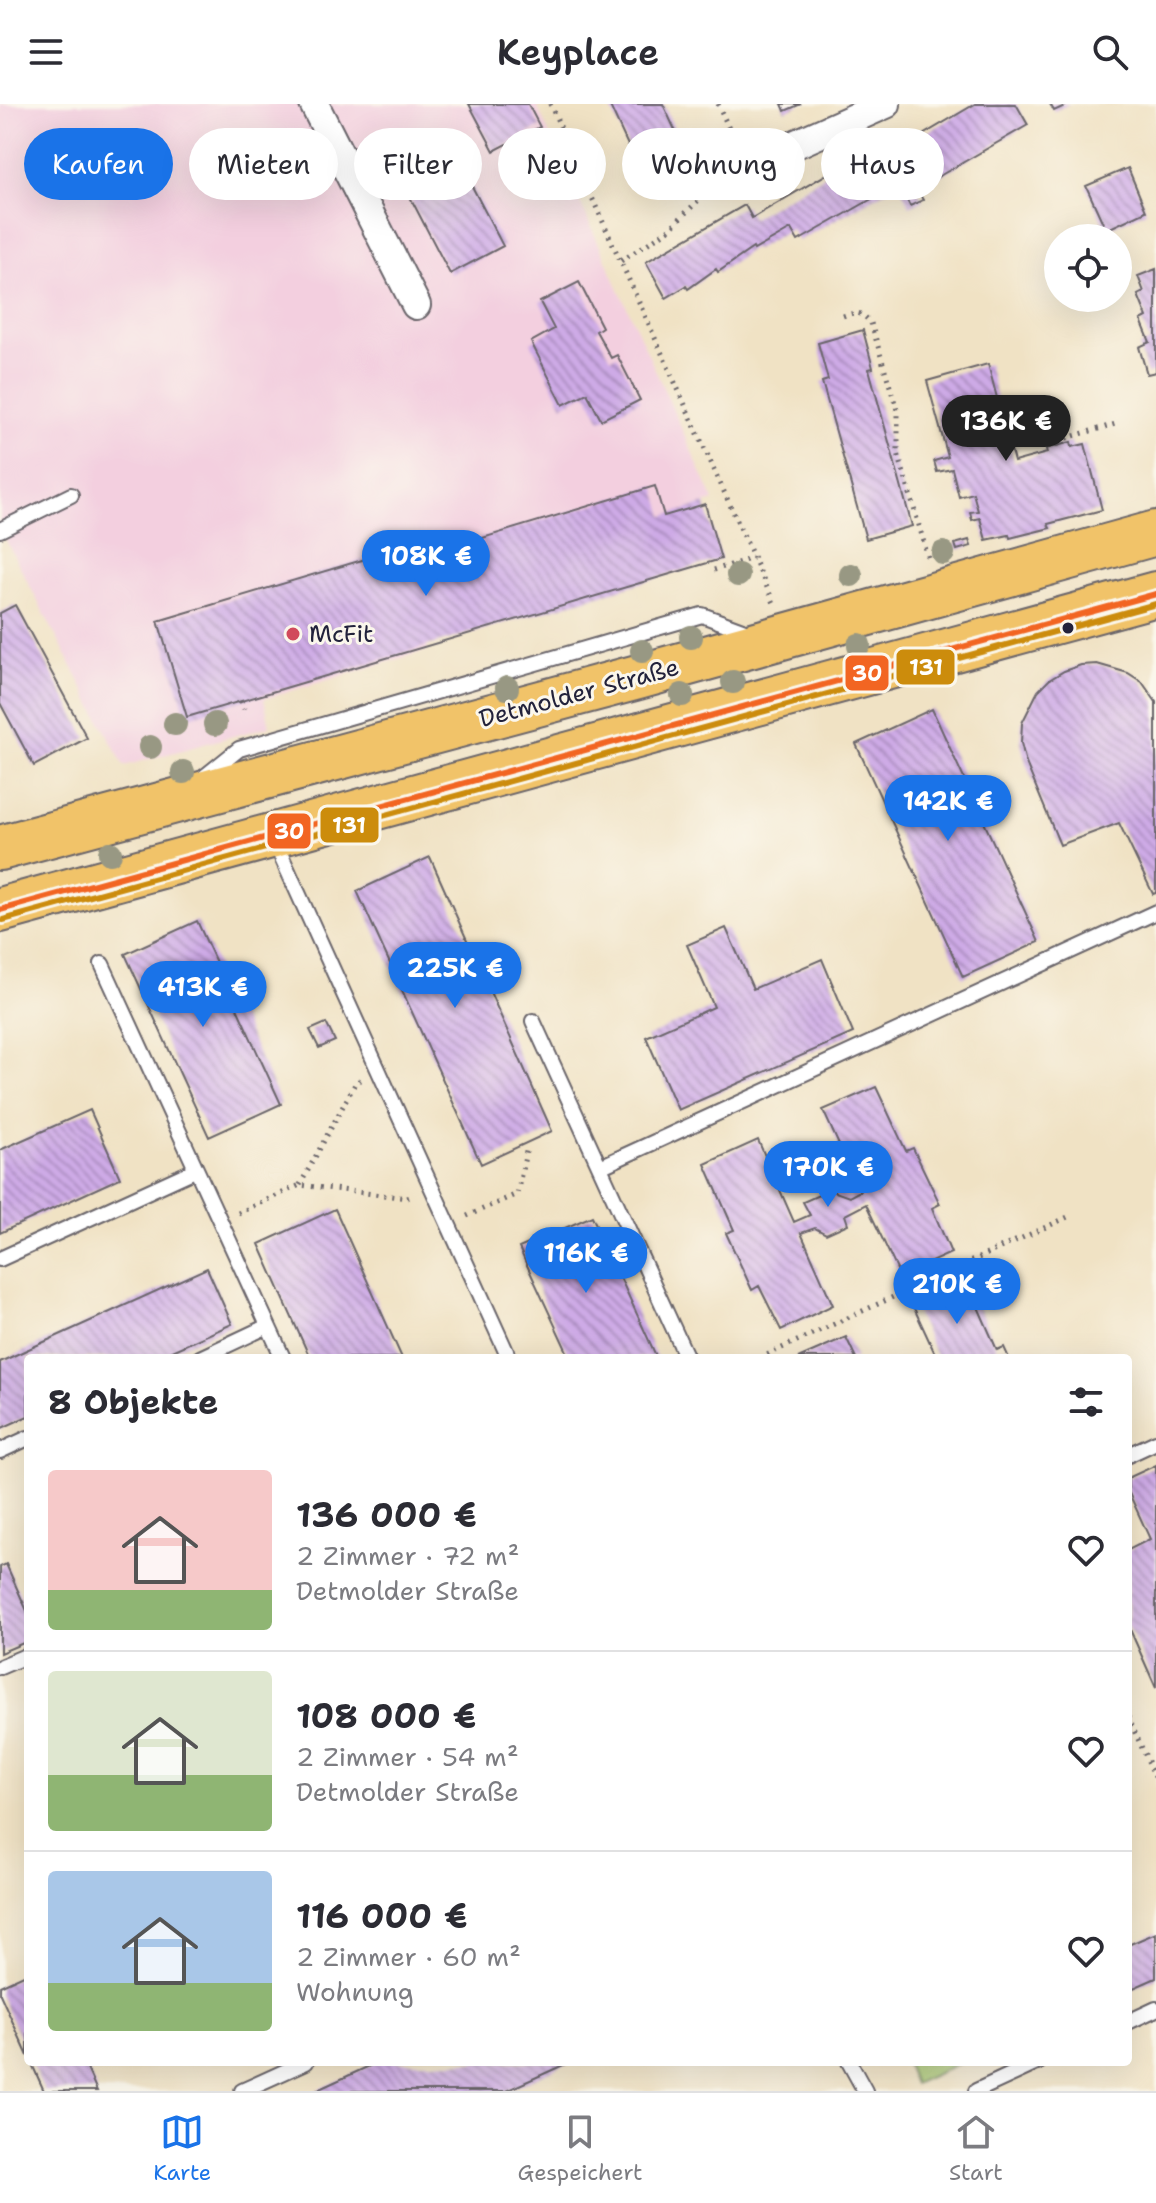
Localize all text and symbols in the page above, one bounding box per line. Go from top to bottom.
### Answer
text: Keyplace [497,28,659,77]
icon: menu [24,30,68,74]
icon: search [1088,30,1132,74]
chip: Kaufen [24,128,173,200]
chip: Mieten [189,128,338,200]
chip: Filter [354,128,482,200]
chip: Neu [498,128,606,200]
chip: Wohnung [622,128,805,200]
chip: Haus [821,128,944,200]
map controls [1044,224,1132,312]
button: locate [1044,224,1132,312]
pin: 136K € [941,395,1071,463]
text: 136K € [960,403,1052,438]
pin: 108K € [361,530,491,598]
text: 108K € [380,538,472,573]
place label: McFit [309,618,373,650]
unlabelled marker [1060,620,1076,636]
marker: McFit [284,625,302,643]
line badge: 131 [895,648,956,686]
street label: Detmolder Straße [475,651,683,735]
text: 131 [909,653,943,682]
line badge: 30 [844,654,890,692]
text: 30 [852,659,882,688]
pin: 142K € [883,775,1013,843]
text: 142K € [902,783,994,818]
line badge: 131 [319,806,380,844]
text: 131 [332,811,366,840]
line badge: 30 [266,812,312,850]
text: 30 [274,817,304,846]
pin: 225K € [390,942,520,1010]
text: 225K € [406,950,504,985]
pin: 413K € [138,961,268,1029]
text: 413K € [158,969,248,1004]
pin: 170K € [763,1141,893,1209]
text: 170K € [782,1149,874,1184]
pin: 116K € [521,1227,651,1295]
text: 116K € [543,1235,629,1270]
pin: 210K € [892,1258,1022,1326]
text: 210K € [911,1266,1003,1301]
text: 8 Objekte [48,1379,219,1425]
icon: filters [1064,1380,1108,1424]
text: 136 000 € [296,1492,477,1538]
icon: home [112,1502,208,1598]
icon: heart [1064,1528,1108,1572]
text: 2 Zimmer · 72 m² [296,1538,519,1573]
text: Detmolder Straße [296,1573,519,1608]
text: 108 000 € [296,1693,476,1739]
icon: home [112,1703,208,1799]
icon: heart [1064,1729,1108,1773]
text: 2 Zimmer · 54 m² [296,1739,519,1774]
text: Detmolder Straße [296,1774,519,1809]
text: 116 000 € [296,1893,468,1939]
icon: home [112,1903,208,1999]
icon: heart [1064,1929,1108,1973]
text: 2 Zimmer · 60 m² [296,1939,521,1974]
text: Wohnung [296,1974,414,2009]
tab: Karte [153,2110,211,2187]
tab: Gespeichert [518,2110,643,2187]
tab: Start [949,2110,1003,2187]

